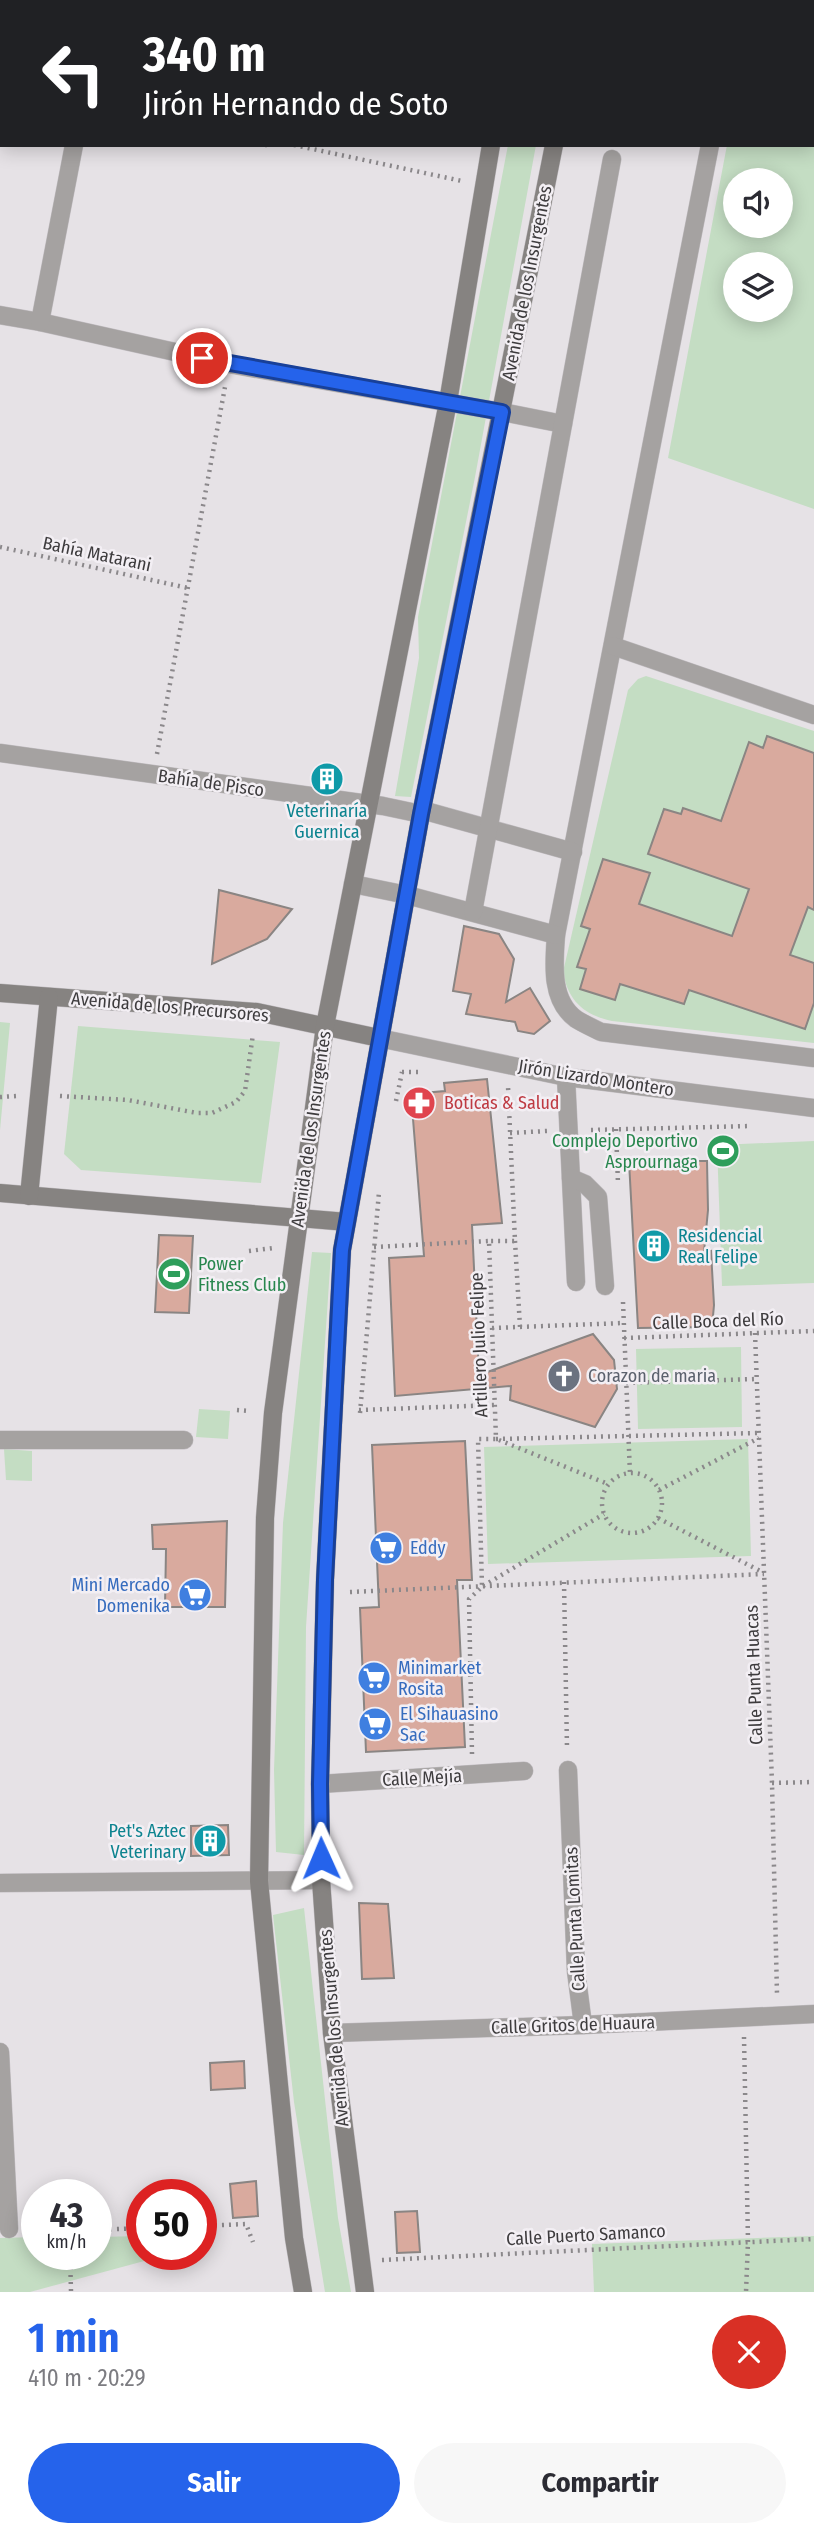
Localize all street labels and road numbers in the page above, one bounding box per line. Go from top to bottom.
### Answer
street label: Avenida de los Insurgentes [497,183,557,382]
street label: Bahía Matarani [41,532,153,576]
street label: Bahía de Pisco [156,765,266,801]
street label: Avenida de los Precursores [70,987,270,1027]
street label: Avenida de los Insurgentes [286,1029,336,1229]
street label: Jirón Lizardo Montero [517,1055,675,1101]
street label: Artillero Julio Felipe [465,1272,493,1418]
street label: Calle Boca del Río [652,1308,784,1334]
street label: Calle Punta Huacas [741,1604,767,1745]
street label: Calle Mejía [381,1765,463,1791]
street label: Calle Punta Lomitas [560,1846,590,1992]
street label: Avenida de los Insurgentes [314,1928,354,2128]
street label: Calle Gritos de Huaura [491,2011,656,2039]
street label: Calle Puerto Samanco [506,2220,666,2250]

